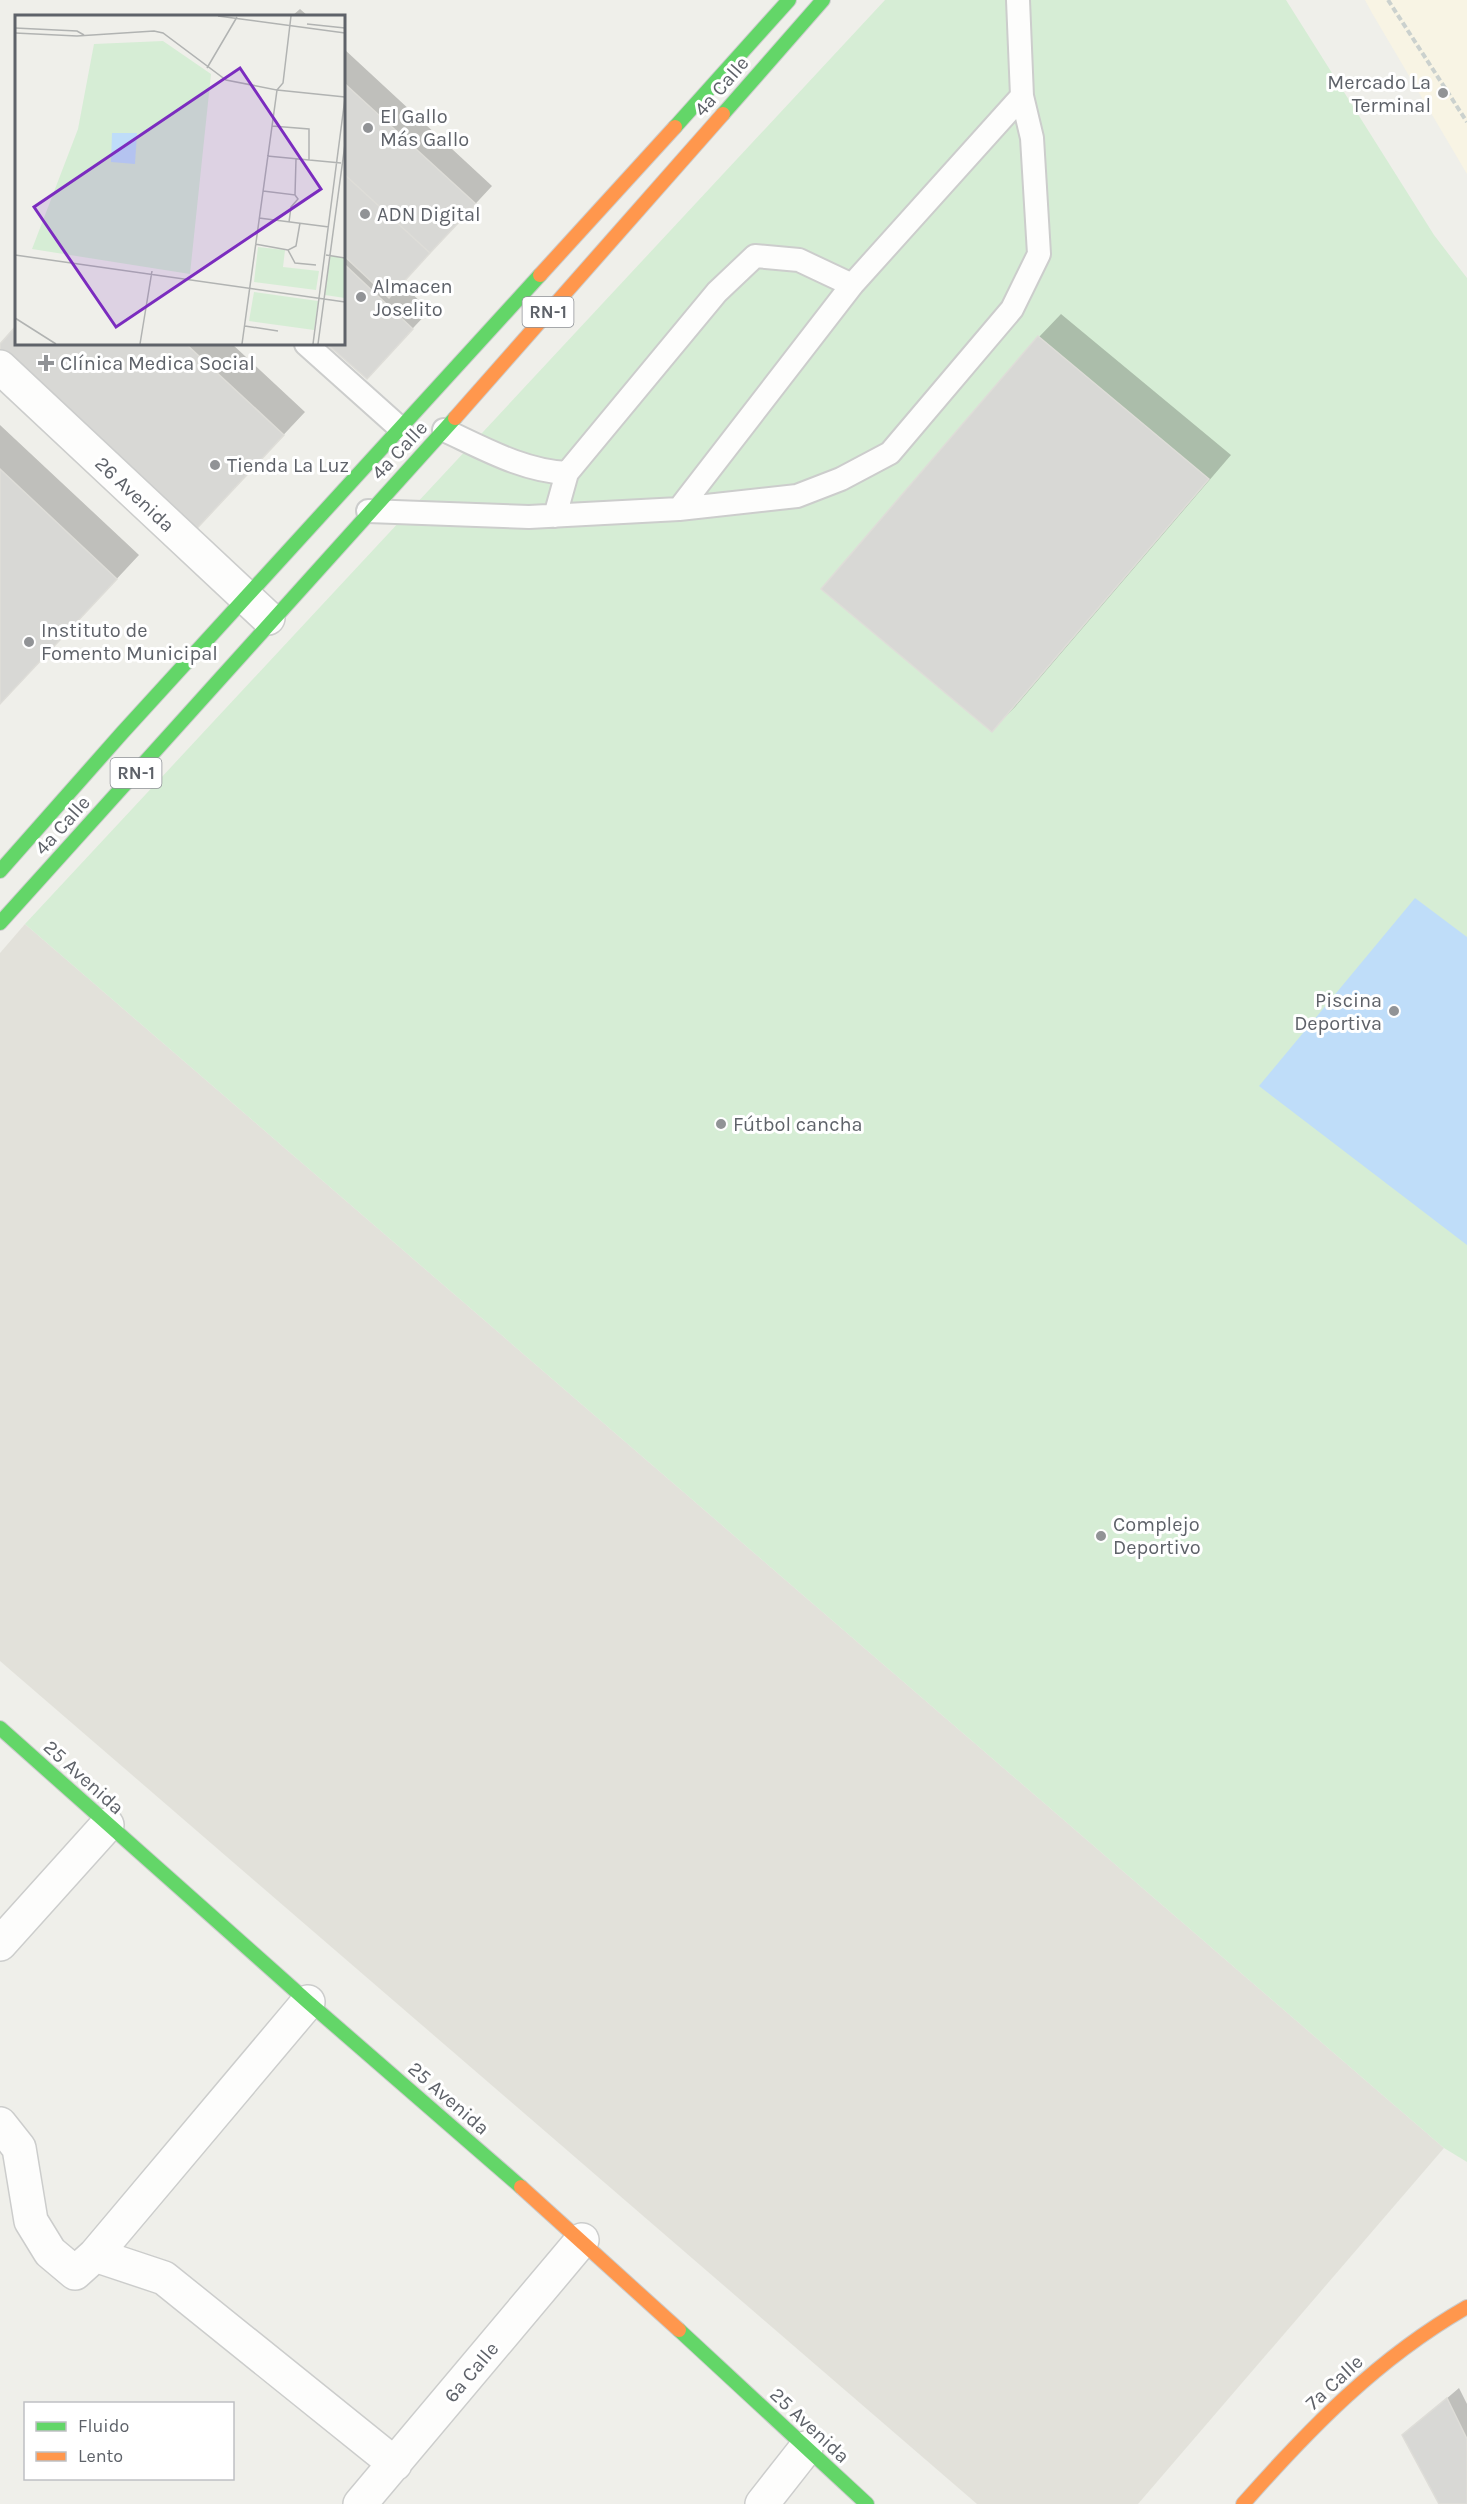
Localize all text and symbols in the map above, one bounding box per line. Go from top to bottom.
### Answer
inset map [15,15,345,345]
street label: 4a Calle [689,52,754,121]
place label: Mercado La Terminal [1327,71,1431,117]
marker: Mercado La Terminal [1436,86,1450,100]
place label: El Gallo Más Gallo [380,105,469,151]
marker: El Gallo Más Gallo [361,121,375,135]
place label: ADN Digital [377,203,481,226]
marker: ADN Digital [358,207,372,221]
place label: Almacen Joselito [373,275,452,321]
marker: Almacen Joselito [354,290,368,304]
road number: RN-1 [522,297,574,327]
place label: Clínica Medica Social [60,352,255,375]
marker: Clínica Medica Social [37,354,55,372]
street label: 4a Calle [367,416,432,484]
street label: 26 Avenida [90,452,179,537]
place label: Tienda La Luz [227,454,349,477]
marker: Tienda La Luz [208,458,222,472]
place label: Instituto de Fomento Municipal [41,619,218,665]
marker: Instituto de Fomento Municipal [22,635,36,649]
road number: RN-1 [110,758,162,788]
street label: 4a Calle [30,791,95,860]
place label: Piscina Deportiva [1294,989,1382,1035]
marker: Piscina Deportiva [1387,1004,1401,1018]
place label: Fútbol cancha [733,1113,863,1136]
marker: Fútbol cancha [714,1117,728,1131]
place label: Complejo Deportivo [1113,1513,1201,1559]
marker: Complejo Deportivo [1094,1529,1108,1543]
street label: 25 Avenida [39,1735,128,1819]
street label: 25 Avenida [403,2057,494,2140]
street label: 6a Calle [439,2337,503,2407]
street label: 7a Calle [1301,2350,1368,2415]
street label: 25 Avenida [765,2383,854,2468]
legend [24,2402,234,2480]
text: Fluido [78,2415,129,2437]
text: Lento [78,2445,123,2467]

